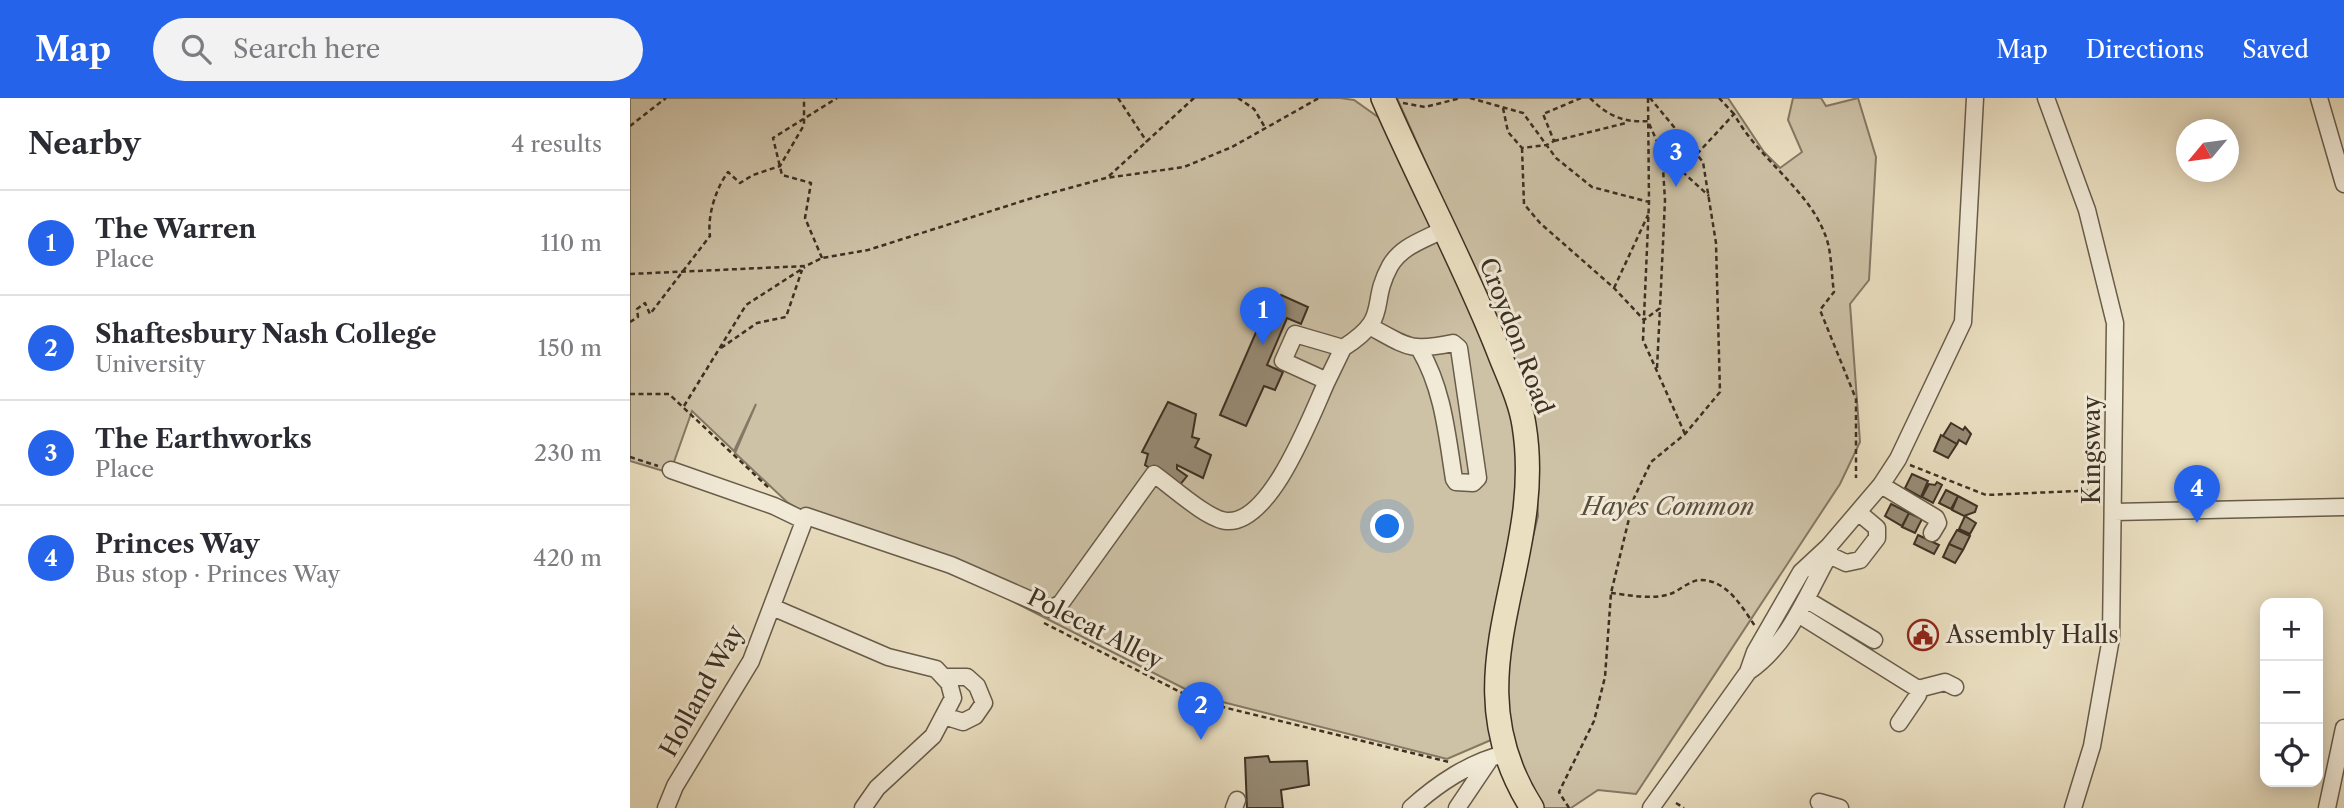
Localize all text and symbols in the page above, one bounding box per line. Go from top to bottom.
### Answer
search box [153,18,643,81]
text: Map [35,29,111,70]
icon: search [177,30,215,68]
text: Search here [233,33,380,65]
text: Map [1996,35,2048,64]
text: Directions [2086,35,2204,64]
text: Saved [2242,35,2309,64]
north arrow [2176,119,2239,182]
text: Nearby [28,125,141,162]
pin: 3 [1653,129,1699,187]
text: 4 results [511,130,602,158]
text: The Warren [95,213,256,245]
text: 1 [46,229,56,257]
text: 110 m [541,229,602,257]
text: Place [95,245,154,273]
street label: Croydon Road [1473,254,1560,418]
pin: 1 [1240,287,1286,345]
text: Shaftesbury Nash College [95,318,437,350]
text: 2 [44,334,58,362]
text: 150 m [538,334,602,362]
text: University [95,350,206,378]
street label: Kingsway [2077,395,2106,504]
text: The Earthworks [95,423,312,455]
text: 3 [45,439,58,467]
text: 230 m [534,439,602,467]
text: Place [95,455,154,483]
pin: 4 [2174,465,2220,523]
park label: Hayes Common [1580,492,1754,521]
your location [1370,509,1404,543]
text: Princes Way [95,528,259,560]
text: 4 [44,544,58,572]
text: 420 m [533,544,602,572]
text: Bus stop · Princes Way [95,560,340,588]
street label: Polecat Alley [1023,582,1168,675]
map controls [2260,598,2323,787]
button: + [2260,598,2323,661]
public building icon: Assembly Halls [1906,618,1940,652]
street label: Holland Way [653,619,750,762]
place label: Assembly Halls [1945,620,2119,649]
button: − [2260,661,2323,724]
pin: 2 [1178,682,1224,740]
button: locate [2260,724,2323,787]

